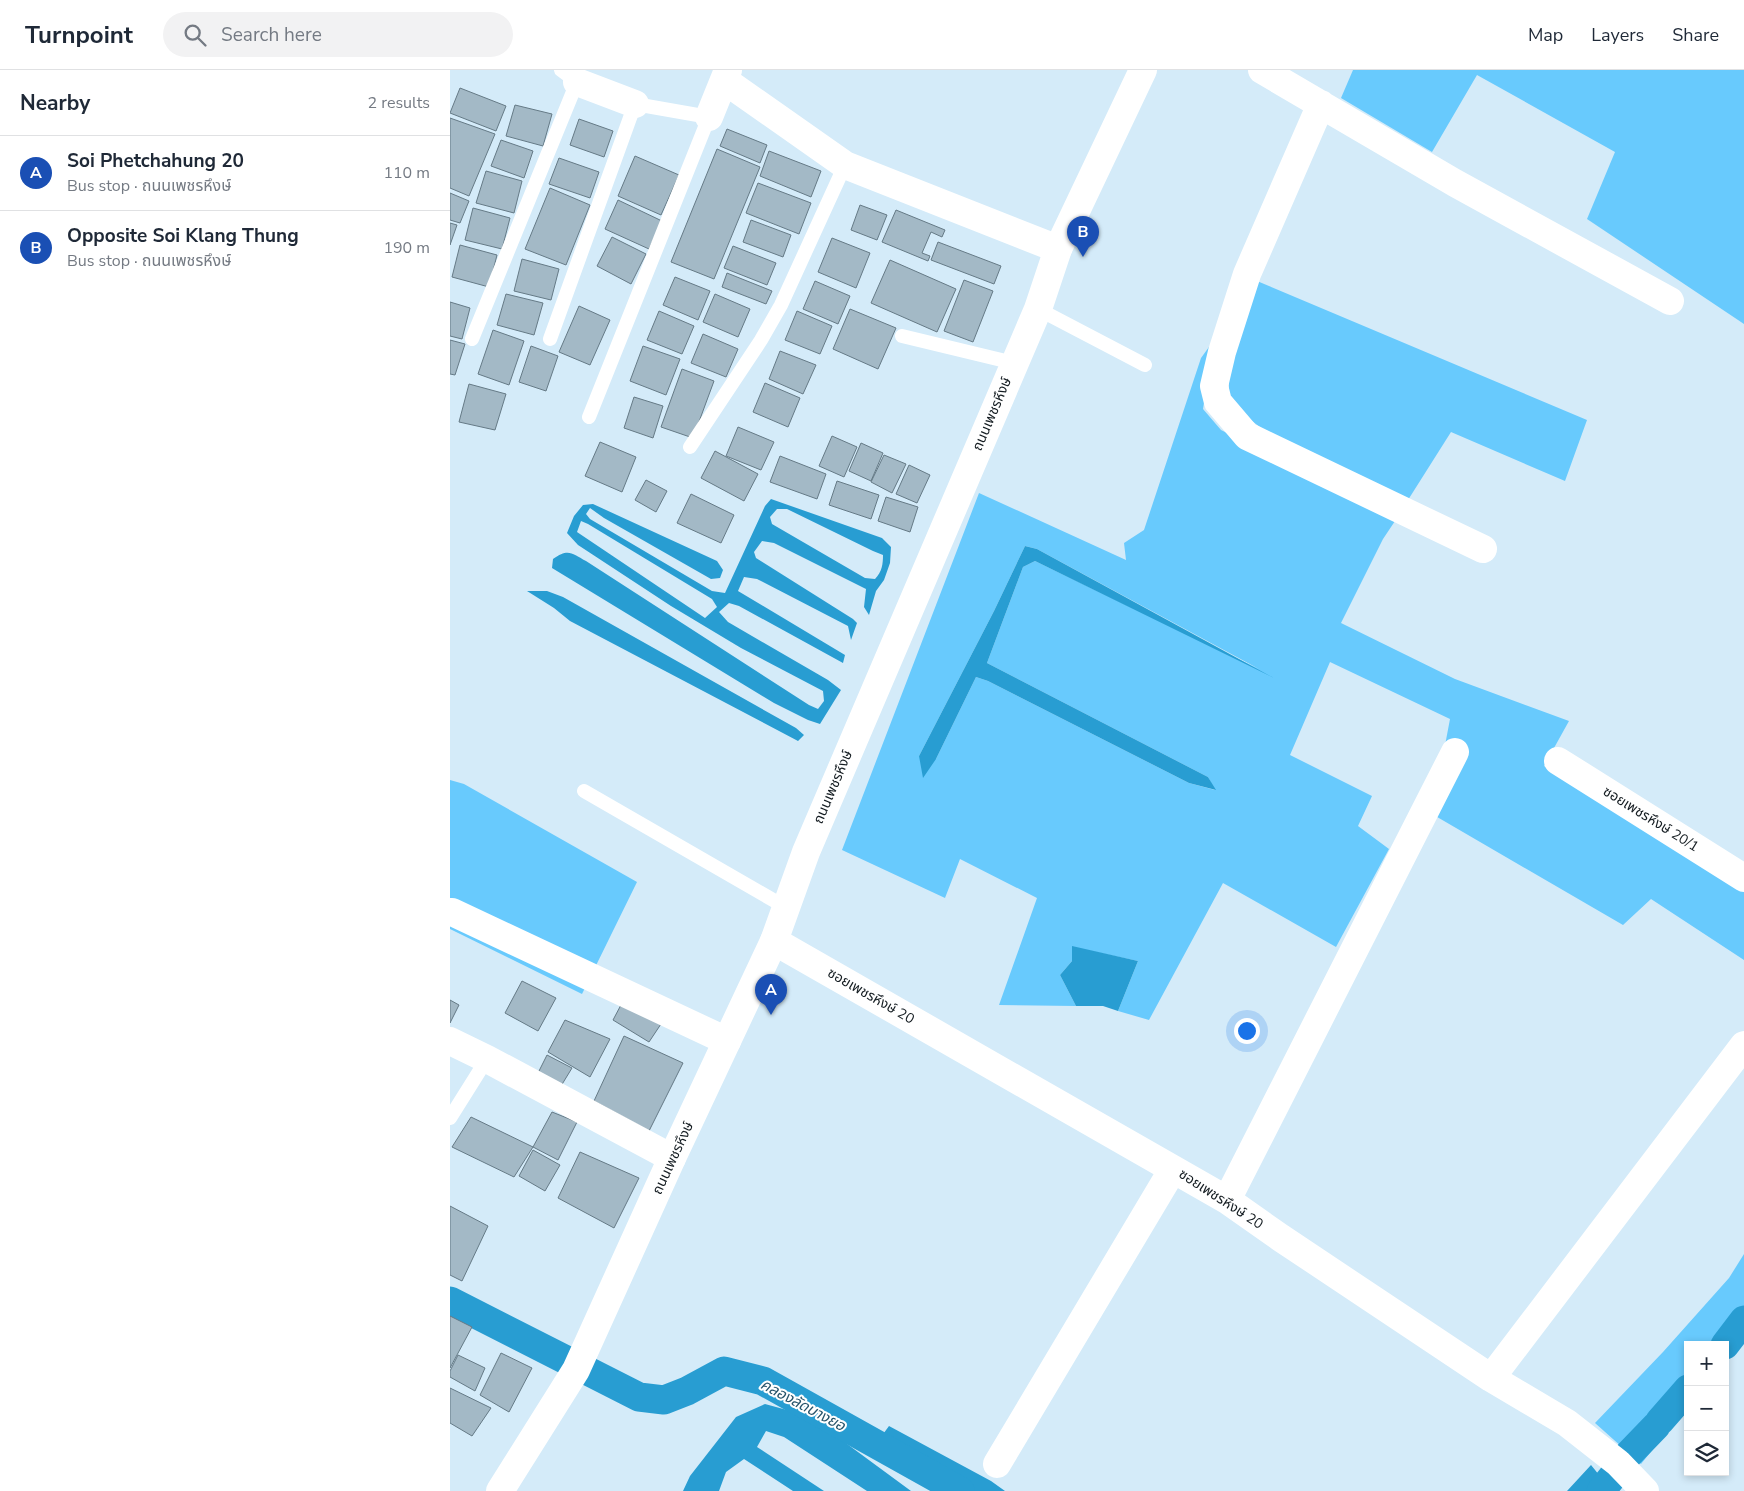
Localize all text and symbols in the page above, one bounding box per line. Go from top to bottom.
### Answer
search box [163,12,513,57]
text: Turnpoint [25,19,133,51]
icon: search [181,21,209,49]
text: Search here [221,22,322,48]
text: Map [1528,23,1563,47]
text: Layers [1591,23,1644,47]
text: Share [1672,23,1719,47]
text: Nearby [20,89,90,117]
text: 2 results [368,92,430,114]
text: Soi Phetchahung 20 [67,148,244,174]
text: A [30,162,42,184]
text: 110 m [383,162,430,184]
text: Bus stop · ถนนเพชรหึงษ์ [67,175,231,197]
pin: B [1067,216,1099,257]
text: Opposite Soi Klang Thung [67,223,299,249]
text: B [30,237,42,259]
text: 190 m [383,237,430,259]
text: Bus stop · ถนนเพชรหึงษ์ [67,250,231,272]
street label: ถนนเพชรหึงษ์ [968,374,1016,454]
street label: ถนนเพชรหึงษ์ [809,747,857,827]
street label: ซอยเพชรหึงษ์ 20/1 [1599,782,1703,856]
street label: ซอยเพชรหึงษ์ 20 [824,963,918,1029]
pin: A [755,974,787,1015]
your location [1234,1018,1260,1044]
street label: ถนนเพชรหึงษ์ [648,1118,698,1198]
street label: ซอยเพชรหึงษ์ 20 [1175,1165,1267,1233]
map controls [1684,1341,1729,1476]
button: + [1684,1341,1729,1386]
water label: คลองลัดบางยอ [757,1374,850,1436]
button: − [1684,1386,1729,1431]
button: layers [1684,1431,1729,1476]

